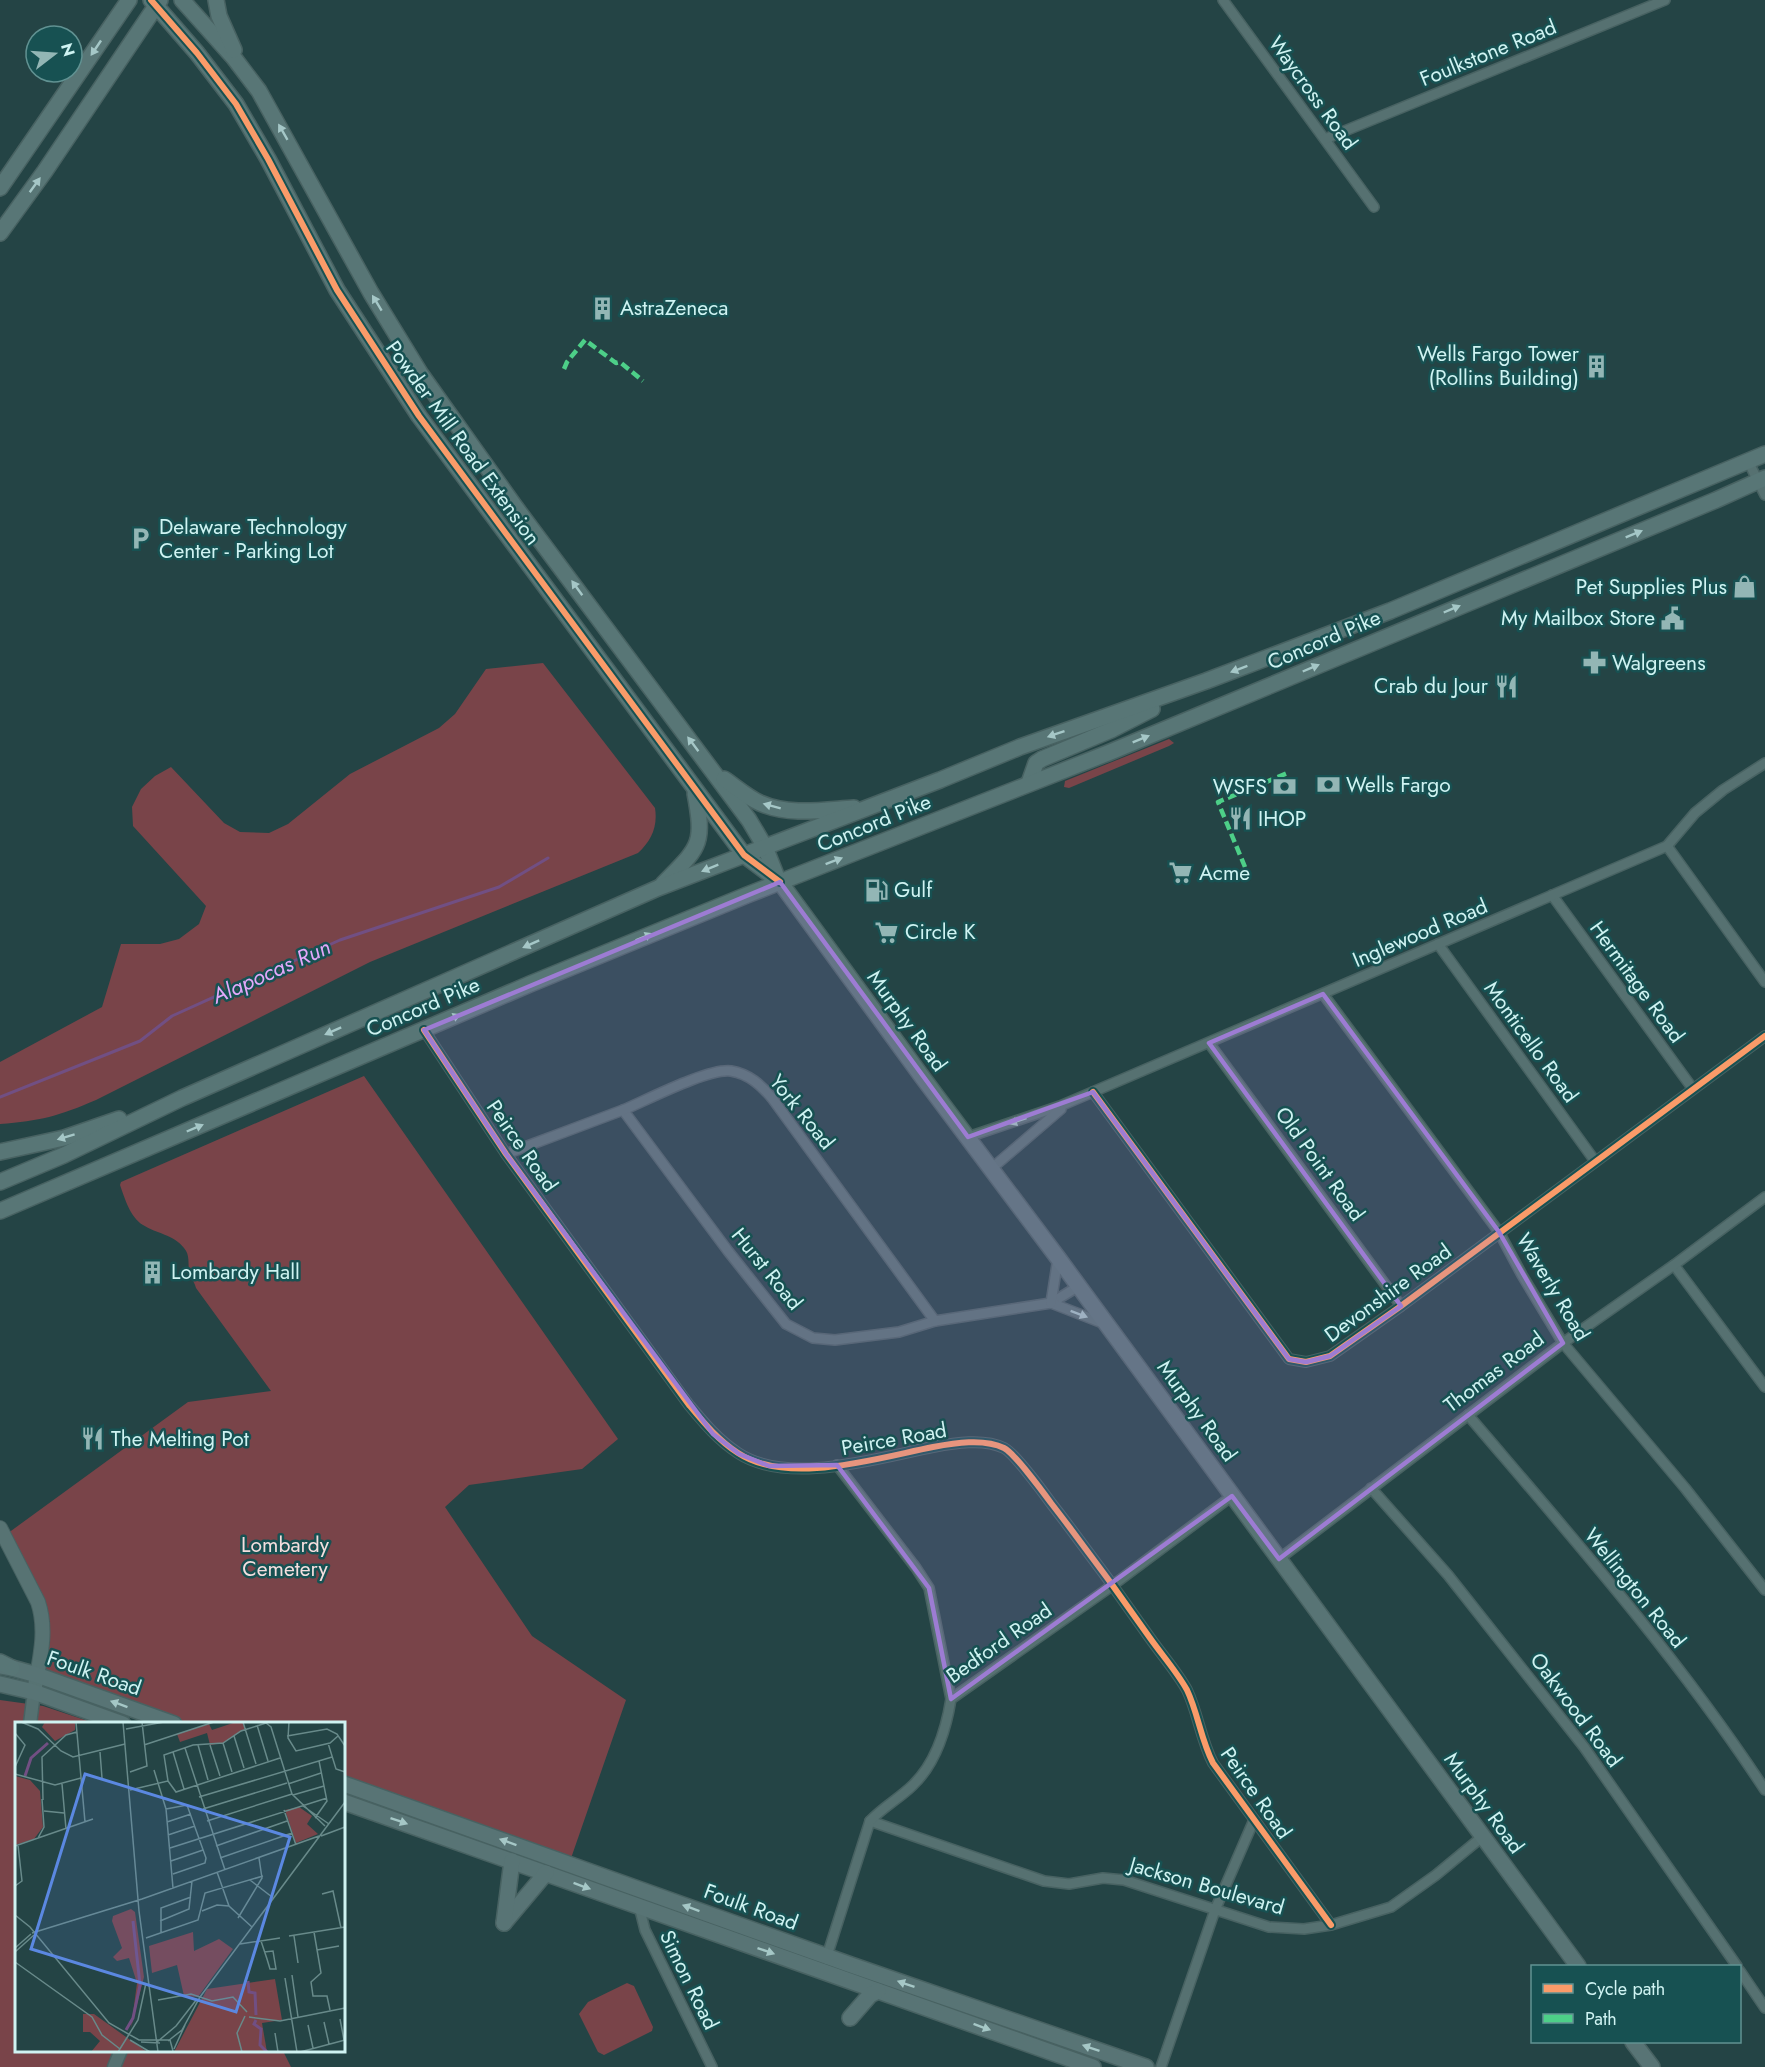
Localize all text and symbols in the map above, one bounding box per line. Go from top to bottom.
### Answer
street label: Foulkstone Road [1415,12,1561,94]
north arrow [24,24,84,84]
street label: Waycross Road [1261,30,1365,156]
text: N [55,40,81,59]
one-way arrow [90,40,102,56]
one-way arrow [278,124,288,141]
one-way arrow [28,178,40,193]
place label: AstraZeneca [620,293,728,323]
one-way arrow [371,295,382,311]
building icon: AstraZeneca [589,295,615,321]
street label: Powder Mill Road Extension [378,335,548,551]
place label: Wells Fargo Tower (Rollins Building) [1417,339,1580,393]
building icon: Wells Fargo Tower (Rollins Building) [1584,353,1610,379]
place label: Delaware Technology Center - Parking Lot [159,512,348,566]
parking icon: Delaware Technology Center - Parking Lot [128,526,154,552]
one-way arrow [1625,529,1643,539]
place label: Pet Supplies Plus [1576,572,1727,602]
shop icon: Pet Supplies Plus [1732,574,1758,600]
one-way arrow [571,580,583,596]
street label: Concord Pike [1263,603,1386,677]
place label: My Mailbox Store [1501,603,1655,633]
one-way arrow [1444,604,1462,614]
public building icon: My Mailbox Store [1660,605,1686,631]
place label: Walgreens [1612,648,1706,678]
pharmacy icon: Walgreens [1581,650,1607,676]
one-way arrow [1230,664,1248,674]
one-way arrow [1302,664,1319,673]
place label: Crab du Jour [1374,671,1489,701]
restaurant icon: Crab du Jour [1493,673,1519,699]
one-way arrow [1047,730,1065,739]
one-way arrow [1133,734,1151,744]
one-way arrow [688,737,700,752]
place label: Wells Fargo [1346,770,1451,800]
place label: WSFS [1213,772,1267,802]
bank icon: Wells Fargo [1315,772,1341,798]
bank icon: WSFS [1272,774,1298,800]
street label: Concord Pike [812,786,936,859]
one-way arrow [763,801,781,811]
place label: IHOP [1258,804,1306,834]
restaurant icon: IHOP [1227,806,1253,832]
one-way arrow [825,856,843,865]
place label: Acme [1199,858,1250,888]
supermarket icon: Acme [1168,860,1194,886]
one-way arrow [701,864,719,873]
place label: Gulf [894,875,933,905]
fuel station icon: Gulf [863,877,889,903]
street label: Inglewood Road [1348,891,1492,975]
street label: Hermitage Road [1582,915,1692,1049]
place label: Circle K [905,917,976,947]
supermarket icon: Circle K [874,919,900,945]
water label: Alapocas Run [206,931,335,1012]
one-way arrow [635,932,653,942]
one-way arrow [522,940,539,949]
street label: Murphy Road [860,964,954,1078]
street label: Concord Pike [362,970,485,1044]
street label: Monticello Road [1477,975,1585,1109]
one-way arrow [443,1013,461,1023]
one-way arrow [324,1027,342,1037]
street label: York Road [762,1068,842,1156]
street label: Peirce Road [479,1094,565,1198]
street label: Old Point Road [1268,1101,1372,1227]
one-way arrow [1009,1116,1027,1126]
one-way arrow [186,1123,204,1132]
one-way arrow [57,1133,75,1142]
street label: Hurst Road [724,1221,810,1317]
street label: Waverly Road [1509,1227,1597,1347]
street label: Devonshire Road [1318,1237,1458,1349]
place label: Lombardy Hall [171,1257,300,1287]
building icon: Lombardy Hall [140,1259,166,1285]
one-way arrow [1070,1310,1088,1320]
street label: Thomas Road [1438,1324,1550,1420]
street label: Murphy Road [1150,1354,1244,1468]
street label: Peirce Road [839,1415,949,1463]
place label: The Melting Pot [111,1424,249,1454]
restaurant icon: The Melting Pot [80,1426,106,1452]
street label: Wellington Road [1577,1521,1693,1655]
park label: Lombardy Cemetery [241,1530,330,1584]
street label: Bedford Road [940,1596,1058,1690]
street label: Foulk Road [43,1643,145,1703]
street label: Oakwood Road [1523,1646,1629,1774]
one-way arrow [110,1698,128,1708]
inset map [15,1722,345,2052]
street label: Peirce Road [1213,1741,1299,1845]
street label: Murphy Road [1437,1746,1531,1860]
one-way arrow [390,1816,408,1826]
one-way arrow [498,1837,516,1847]
street label: Jackson Boulevard [1123,1849,1288,1922]
street label: Foulk Road [700,1876,802,1938]
one-way arrow [574,1882,592,1892]
one-way arrow [682,1902,700,1912]
street label: Simon Road [652,1925,726,2035]
one-way arrow [757,1947,775,1957]
legend [1531,1965,1741,2043]
text: Cycle path [1585,1976,1665,2002]
one-way arrow [897,1979,915,1989]
text: Path [1585,2006,1617,2032]
one-way arrow [973,2023,991,2033]
one-way arrow [1082,2043,1100,2053]

